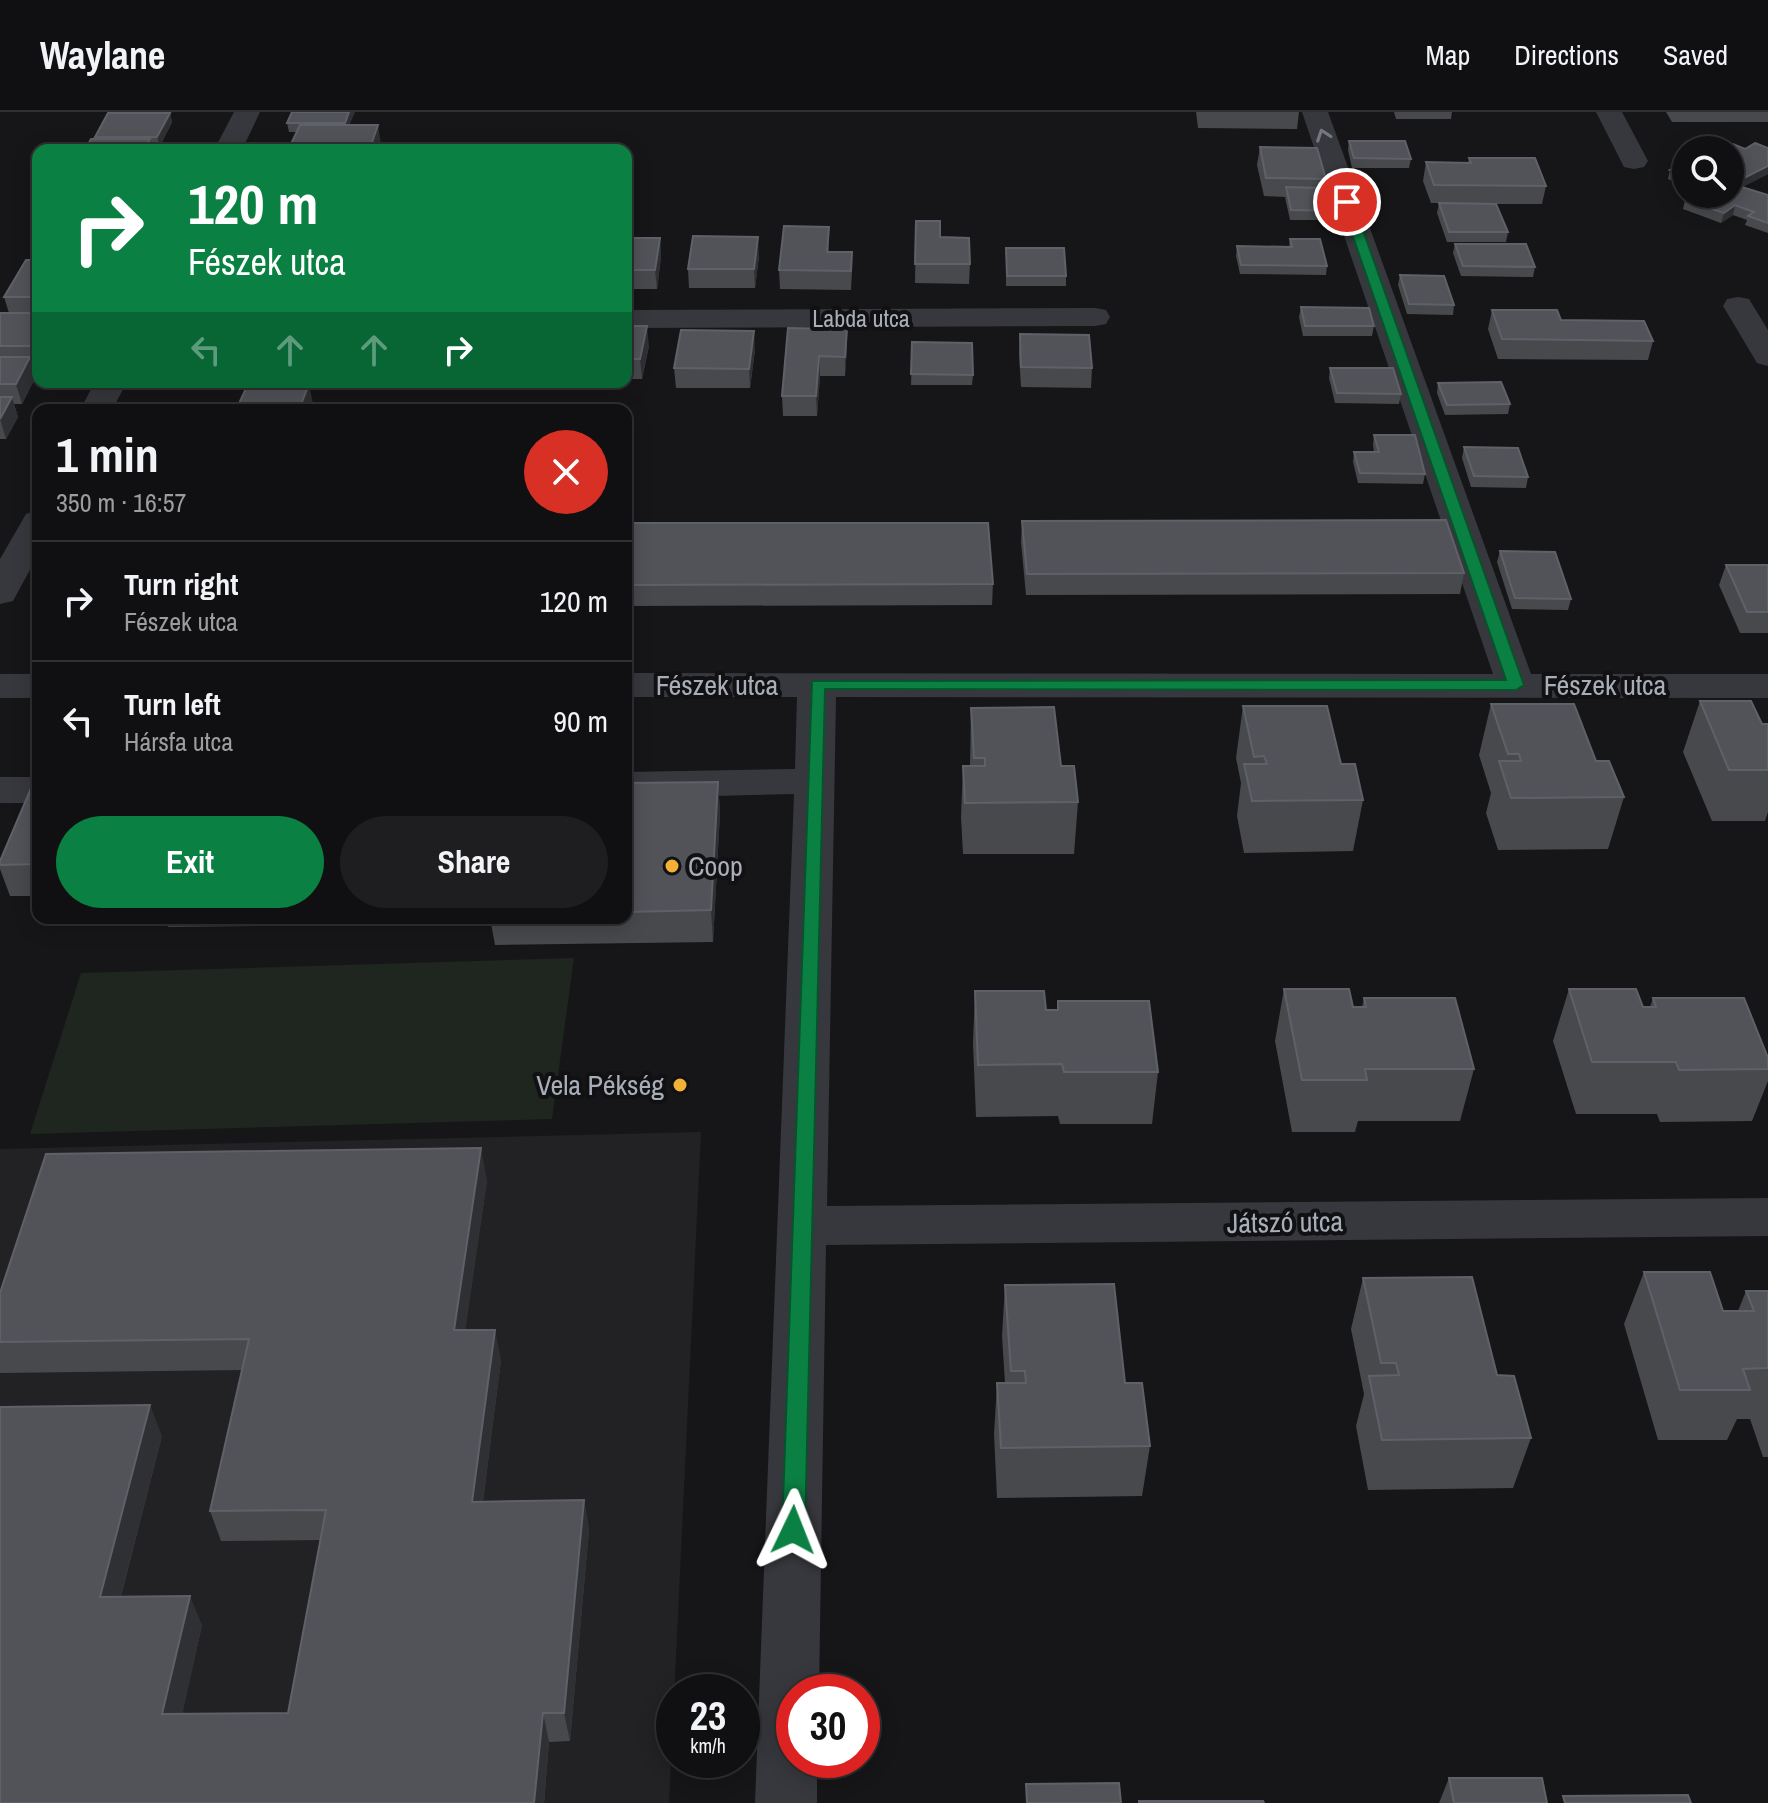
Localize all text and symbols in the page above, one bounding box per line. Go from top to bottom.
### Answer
text: Waylane [40,30,165,81]
text: Map [1426,36,1470,74]
text: Directions [1514,36,1619,74]
text: Saved [1663,36,1728,74]
one-way arrow [1317,129,1333,143]
map controls [1672,136,1744,208]
button: search [1672,136,1744,208]
text: 120 m [188,166,318,241]
pin [1313,168,1381,236]
icon: right [56,176,160,280]
icon: arrive [1325,180,1369,224]
text: Fészek utca [188,238,346,286]
street label: Labda utca [812,302,910,334]
icon: left [184,328,228,372]
icon: ahead [268,328,312,372]
icon: ahead [352,328,396,372]
icon: right [436,328,480,372]
text: 1 min [56,422,159,487]
button: close [524,430,608,514]
text: 350 m · 16:57 [56,485,186,520]
text: Turn right [124,564,238,604]
icon: right [56,579,100,623]
text: 120 m [540,581,608,621]
text: Fészek utca [124,604,238,639]
street label: Fészek utca [656,666,779,704]
street label: Fészek utca [1544,666,1667,704]
text: Turn left [124,684,221,724]
icon: left [56,699,100,743]
text: 90 m [553,701,608,741]
text: Hársfa utca [124,724,233,759]
button: Exit [56,816,324,908]
button: Share [340,816,608,908]
place label: Coop [688,847,743,885]
marker: Coop [663,857,681,875]
place label: Vela Pékség [536,1066,664,1104]
marker: Vela Pékség [671,1076,689,1094]
street label: Játszó utca [1227,1202,1344,1242]
position arrow [751,1488,835,1572]
speed limit sign: 30 [776,1674,880,1778]
text: 23 [690,1689,726,1742]
text: km/h [690,1732,726,1759]

